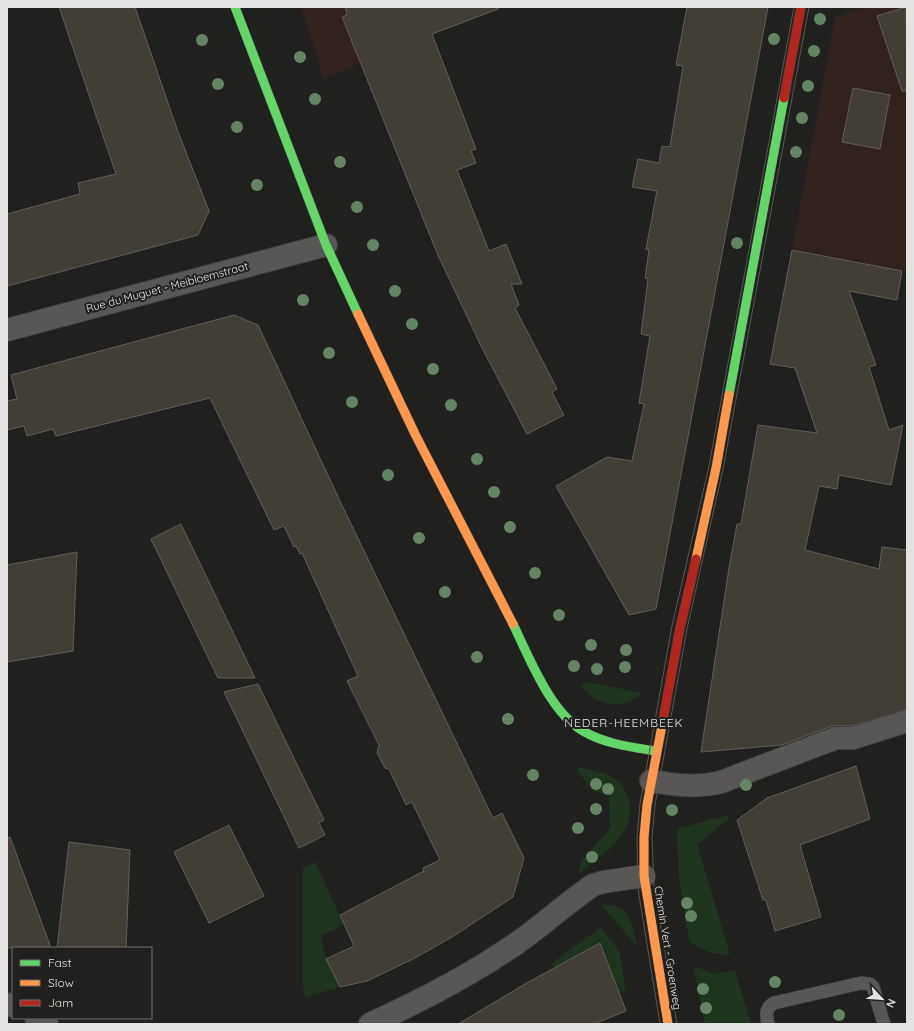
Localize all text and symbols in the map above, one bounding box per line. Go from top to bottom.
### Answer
street label: Rue du Muguet - Meibloemstraat [84,259,250,315]
district label: NEDER-HEEMBEEK [564,715,684,730]
street label: Chemin Vert - Groenweg [651,885,685,1011]
legend [12,947,152,1019]
text: Fast [48,955,72,970]
text: Slow [48,975,74,990]
north arrow [862,979,902,1019]
text: Jam [48,995,73,1010]
text: N [883,997,899,1010]

